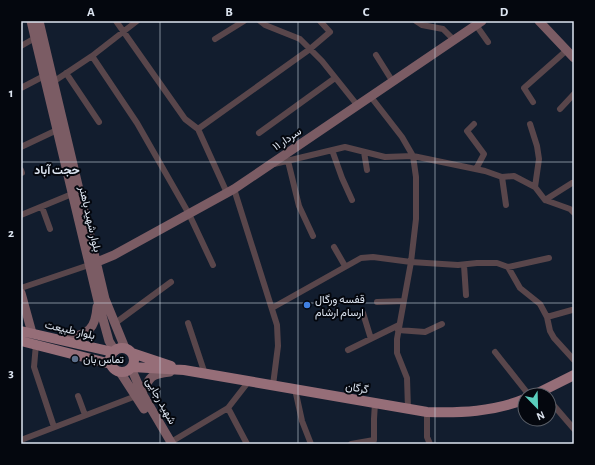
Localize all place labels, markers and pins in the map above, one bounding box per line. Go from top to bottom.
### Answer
place label: قفسه ورگال ارسام ارشام [315,294,365,320]
marker: قفسه ورگال ارسام ارشام [302,300,312,310]
marker: تماس بان [70,354,80,364]
place label: تماس بان [83,354,125,366]

